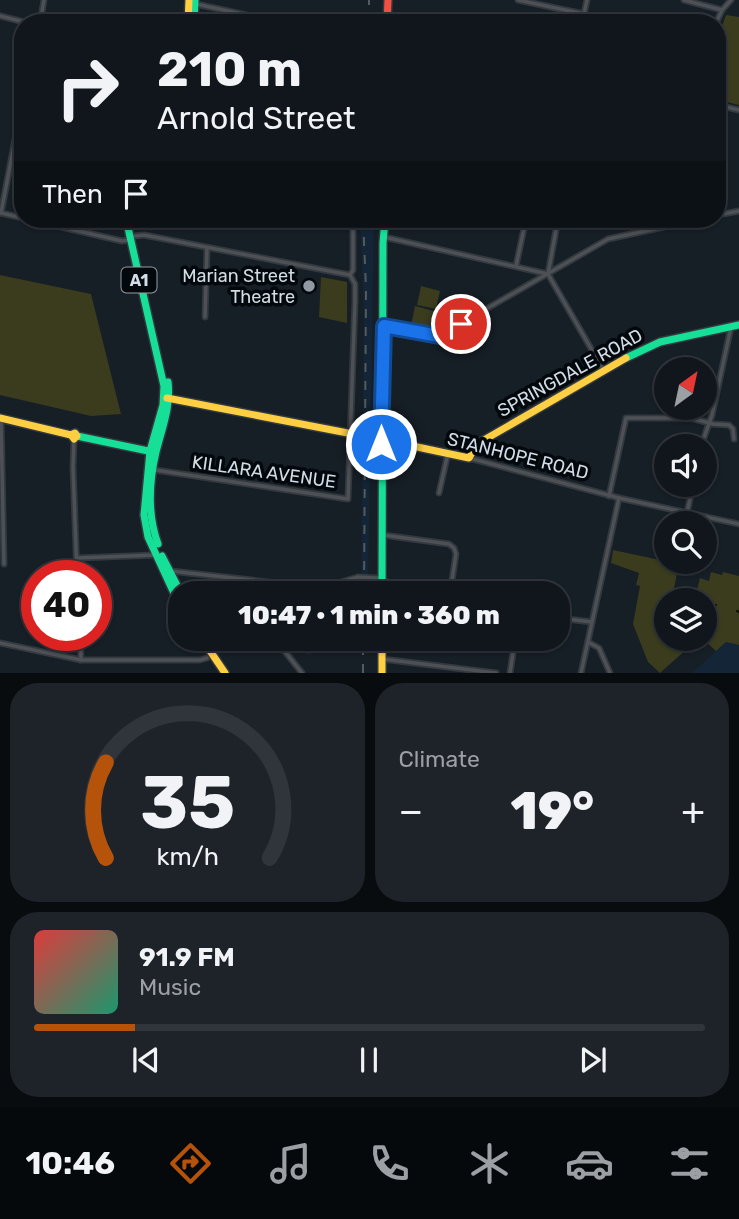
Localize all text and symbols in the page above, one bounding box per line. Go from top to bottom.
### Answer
text: 210 m [157,40,302,98]
icon: right [42,42,133,133]
text: Arnold Street [157,99,356,137]
icon: arrive [117,175,155,213]
text: Then [42,179,103,210]
place label: Marian Street Theatre [182,265,295,308]
road number: A1 [122,268,156,292]
marker: Marian Street Theatre [301,278,317,294]
pin [431,294,491,354]
icon: arrive [442,305,480,343]
street label: SPRINGDALE ROAD [494,324,646,422]
north arrow [654,357,718,420]
map controls [654,357,717,651]
position arrow [344,407,418,481]
street label: STANHOPE ROAD [445,428,591,484]
button: sound [654,434,717,497]
street label: KILLARA AVENUE [191,451,337,493]
button: search [654,511,717,574]
speed limit sign: 40 [21,560,112,651]
button: layers [654,588,717,651]
text: 10:47 · 1 min · 360 m [238,600,500,631]
text: Climate [399,745,480,773]
text: 35 [140,761,235,847]
text: 19° [510,780,594,842]
text: − [399,788,423,834]
text: + [681,788,705,834]
text: km/h [156,842,218,871]
text: 91.9 FM [139,942,235,973]
text: Music [139,973,201,1001]
icon: previous [127,1041,165,1079]
icon: pause [350,1041,388,1079]
icon: next [574,1041,612,1079]
icon: directions [166,1139,215,1188]
icon: music [266,1139,315,1188]
icon: phone [365,1139,414,1188]
icon: climate [465,1139,514,1188]
icon: car [565,1139,614,1188]
icon: filters [665,1139,714,1188]
text: 10:46 [25,1144,115,1182]

